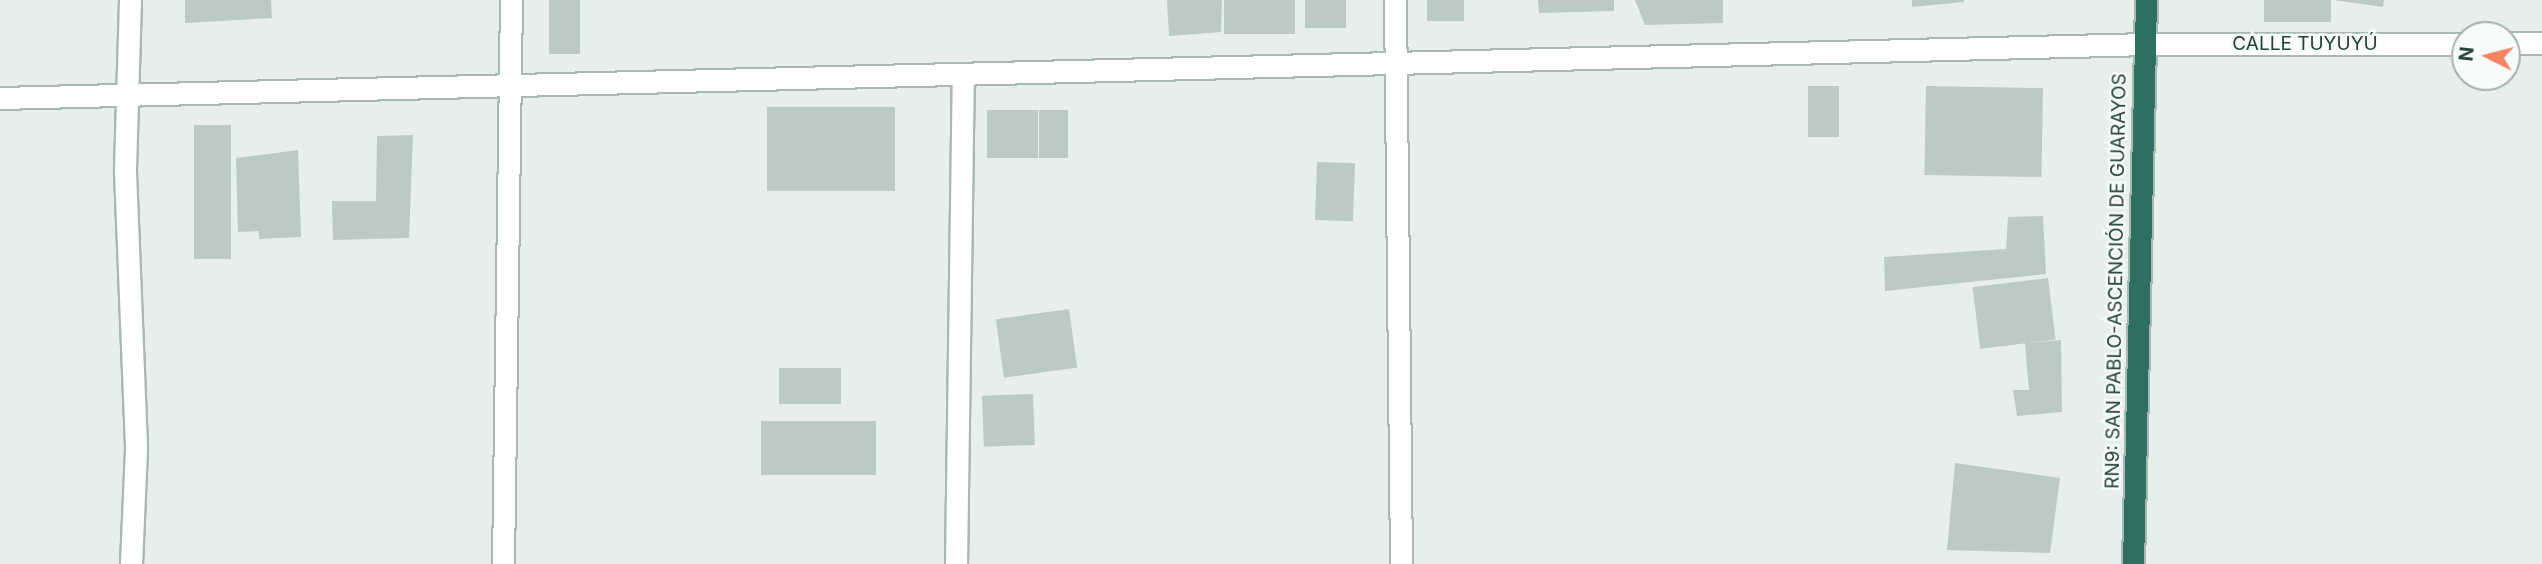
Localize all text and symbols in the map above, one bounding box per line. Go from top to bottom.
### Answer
north arrow [2451,21,2521,91]
street label: CALLE TUYUYÚ [2232,33,2378,55]
text: N [2454,46,2479,62]
street label: RN9: SAN PABLO-ASCENCIÓN DE GUARAYOS [2101,73,2131,489]

